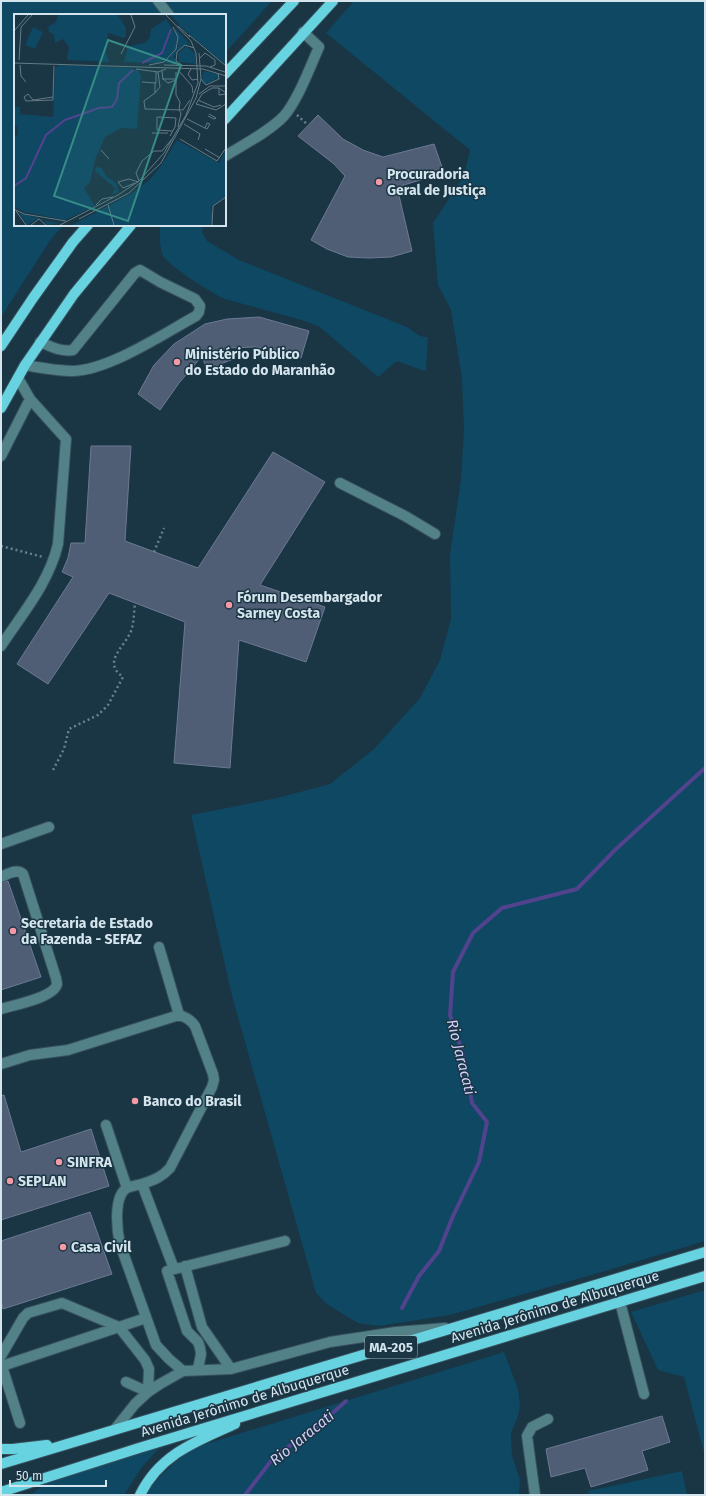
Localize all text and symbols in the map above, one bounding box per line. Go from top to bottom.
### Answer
inset map [14,14,226,226]
place label: Procuradoria Geral de Justiça [387,166,486,200]
marker: Procuradoria Geral de Justiça [374,177,384,187]
place label: Ministério Público do Estado do Maranhão [185,346,335,379]
marker: Ministério Público do Estado do Maranhão [172,357,182,367]
place label: Fórum Desembargador Sarney Costa [237,589,382,622]
marker: Fórum Desembargador Sarney Costa [224,600,234,610]
place label: Secretaria de Estado da Fazenda - SEFAZ [21,915,153,948]
marker: Secretaria de Estado da Fazenda - SEFAZ [8,926,18,936]
water label: Rio Jaracati [443,1017,479,1097]
place label: Banco do Brasil [143,1093,242,1110]
marker: Banco do Brasil [130,1096,140,1106]
place label: SINFRA [67,1154,113,1171]
marker: SINFRA [54,1157,64,1167]
place label: SEPLAN [18,1173,67,1190]
marker: SEPLAN [5,1176,15,1186]
place label: Casa Civil [71,1239,132,1256]
marker: Casa Civil [58,1242,68,1252]
street label: Avenida Jerônimo de Albuquerque [449,1267,661,1347]
road number: MA-205 [365,1336,417,1358]
street label: Avenida Jerônimo de Albuquerque [139,1361,351,1441]
water label: Rio Jaracati [266,1407,338,1469]
scale bar [10,1462,106,1488]
text: 50 m [16,1469,42,1483]

